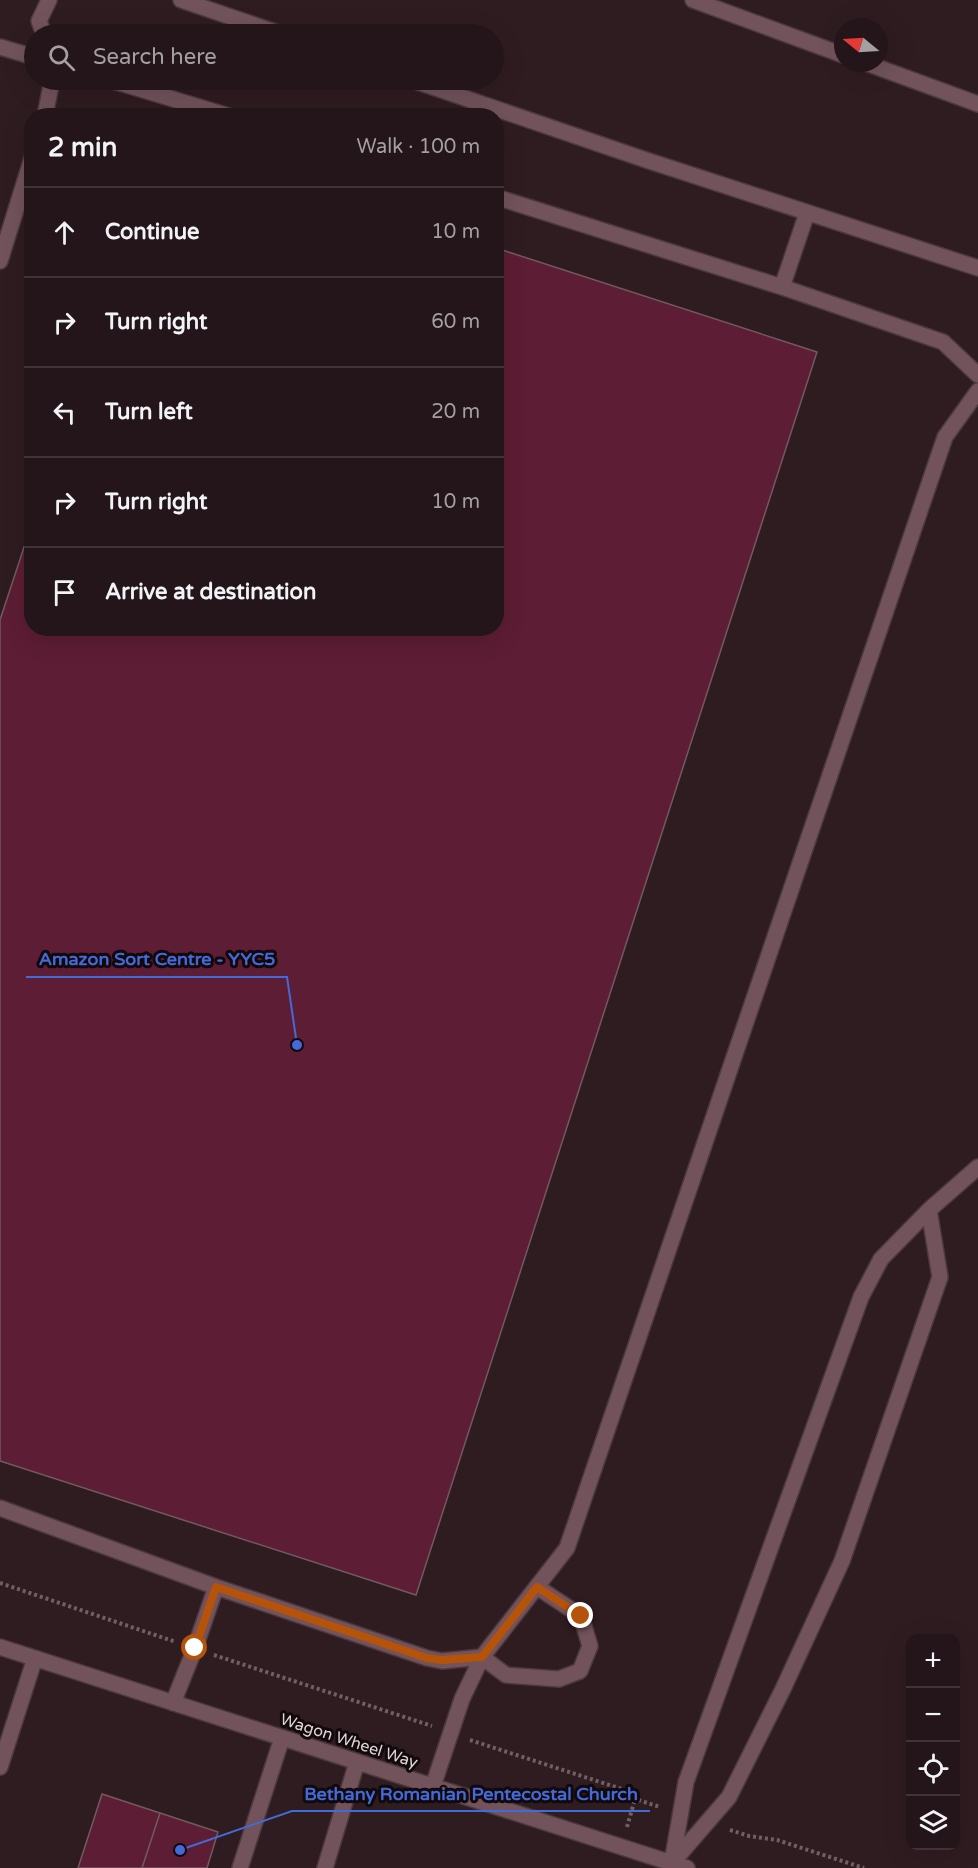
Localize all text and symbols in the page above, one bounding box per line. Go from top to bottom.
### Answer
north arrow [834,18,888,72]
search box [24,24,504,90]
icon: search [45,41,78,74]
text: Search here [93,44,217,70]
text: 2 min [48,132,117,163]
text: Walk · 100 m [357,135,480,159]
icon: ahead [48,216,81,249]
text: Continue [105,219,200,245]
text: 10 m [431,220,480,244]
icon: right [48,306,81,339]
text: Turn right [105,309,207,335]
text: 60 m [431,310,480,334]
icon: left [48,396,81,429]
text: Turn left [105,399,193,425]
text: 20 m [431,400,480,424]
icon: right [48,486,81,519]
text: Turn right [105,489,207,515]
text: 10 m [431,490,480,514]
icon: arrive [48,576,81,609]
text: Arrive at destination [105,579,316,605]
callout: Amazon Sort Centre - YYC5 [26,941,287,977]
text: Amazon Sort Centre - YYC5 [39,948,275,970]
route end [567,1602,593,1628]
route start [181,1634,207,1660]
map controls [906,1634,960,1850]
button: + [906,1634,960,1688]
button: − [906,1688,960,1742]
street label: Wagon Wheel Way [278,1709,421,1773]
button: locate [906,1742,960,1796]
callout: Bethany Romanian Pentecostal Church [292,1775,650,1811]
text: Bethany Romanian Pentecostal Church [304,1783,638,1805]
button: layers [906,1796,960,1850]

